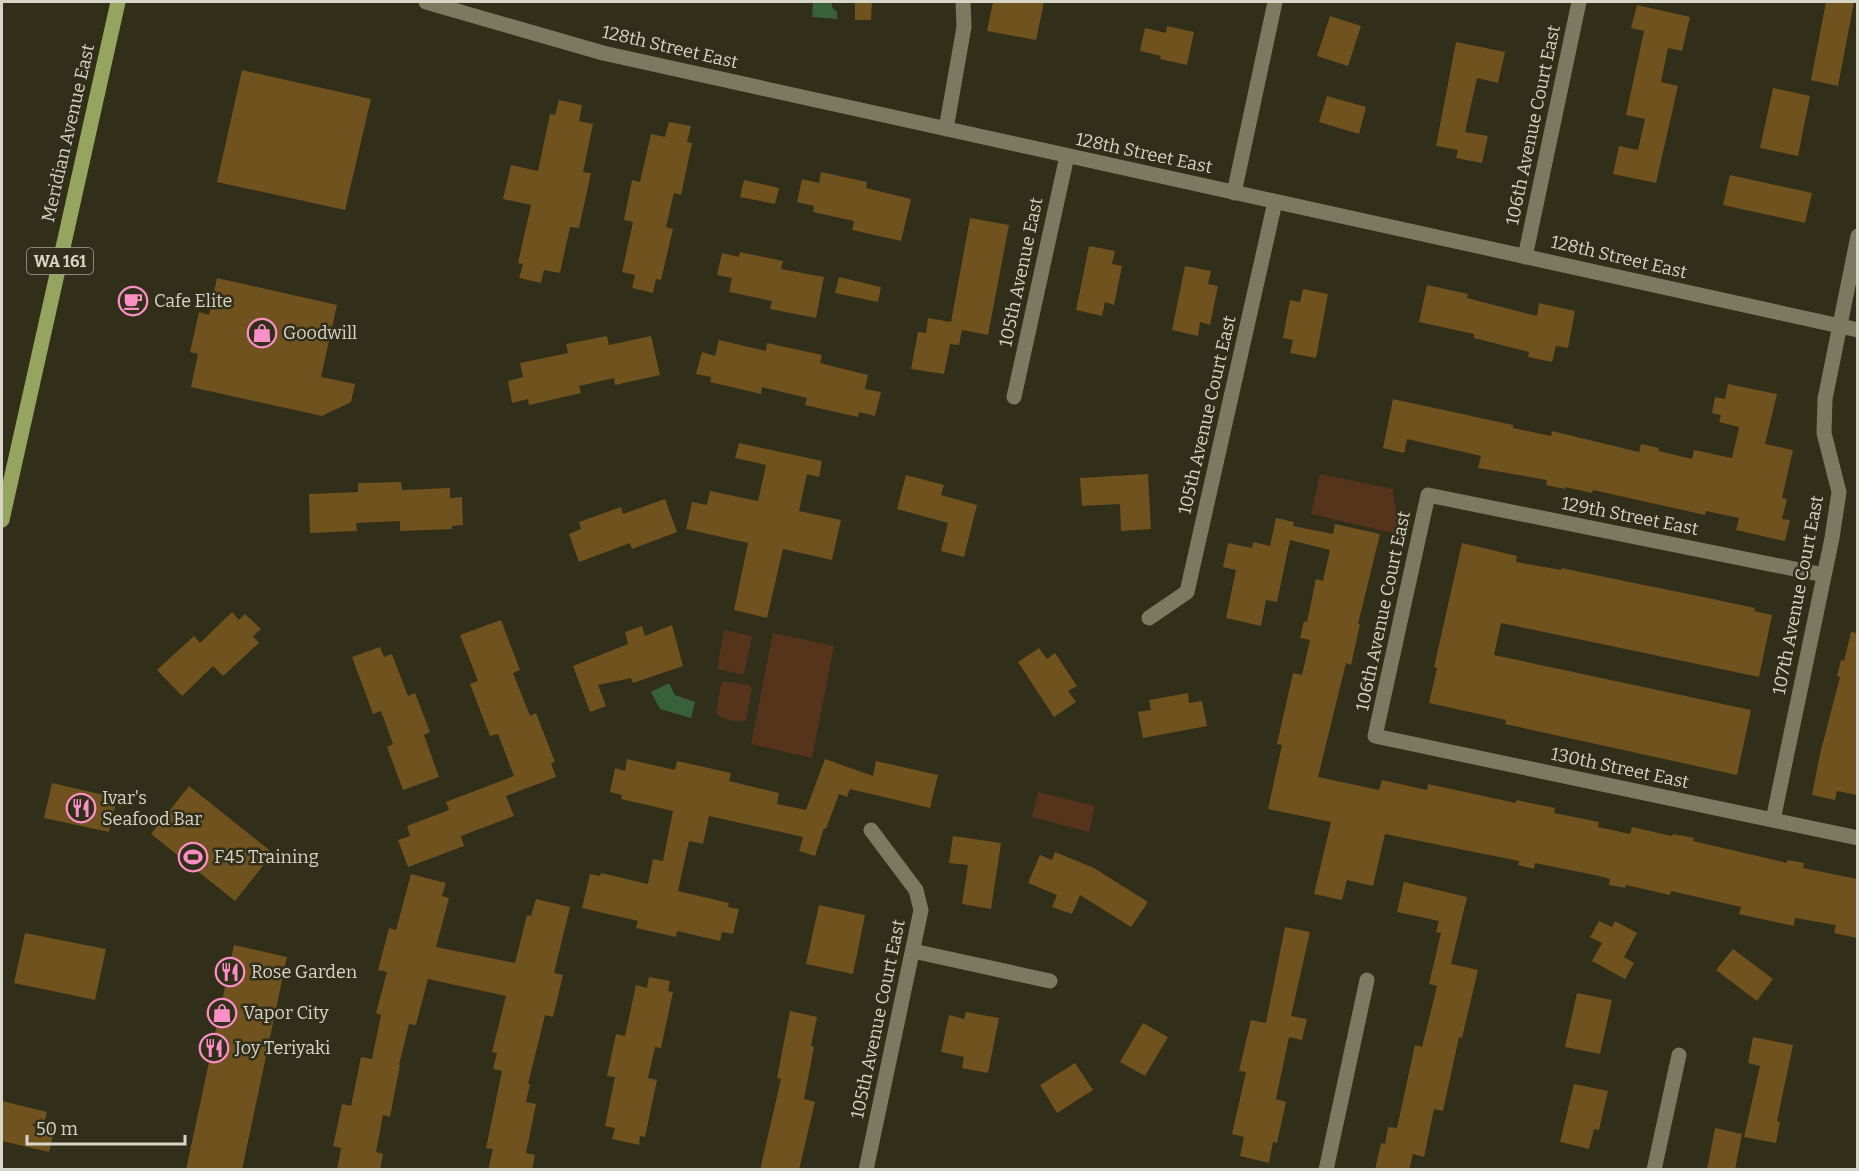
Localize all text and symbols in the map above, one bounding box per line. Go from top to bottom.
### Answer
street label: 128th Street East [600,21,741,73]
street label: 106th Avenue Court East [1501,23,1565,227]
street label: Meridian Avenue East [37,41,99,224]
street label: 128th Street East [1074,128,1215,178]
street label: 105th Avenue East [994,195,1048,349]
street label: 128th Street East [1549,231,1690,283]
road number: WA 161 [27,248,93,274]
cafe icon: Cafe Elite [117,285,149,317]
place label: Cafe Elite [154,290,232,312]
street label: 105th Avenue Court East [1173,313,1241,516]
shop icon: Goodwill [246,317,278,349]
place label: Goodwill [283,322,357,344]
street label: 129th Street East [1560,492,1701,540]
street label: 107th Avenue Court East [1768,493,1828,696]
street label: 106th Avenue Court East [1351,509,1415,713]
street label: 130th Street East [1549,743,1691,793]
place label: Ivar's Seafood Bar [102,787,202,830]
restaurant icon: Ivar's Seafood Bar [65,792,97,824]
sports icon: F45 Training [177,841,209,873]
place label: F45 Training [214,846,319,868]
street label: 105th Avenue Court East [846,917,910,1121]
restaurant icon: Rose Garden [214,956,246,988]
place label: Rose Garden [251,961,358,983]
shop icon: Vapor City [206,997,238,1029]
place label: Vapor City [243,1002,329,1024]
restaurant icon: Joy Teriyaki [198,1032,230,1064]
place label: Joy Teriyaki [234,1037,330,1059]
scale bar [27,1108,184,1146]
text: 50 m [36,1118,78,1140]

